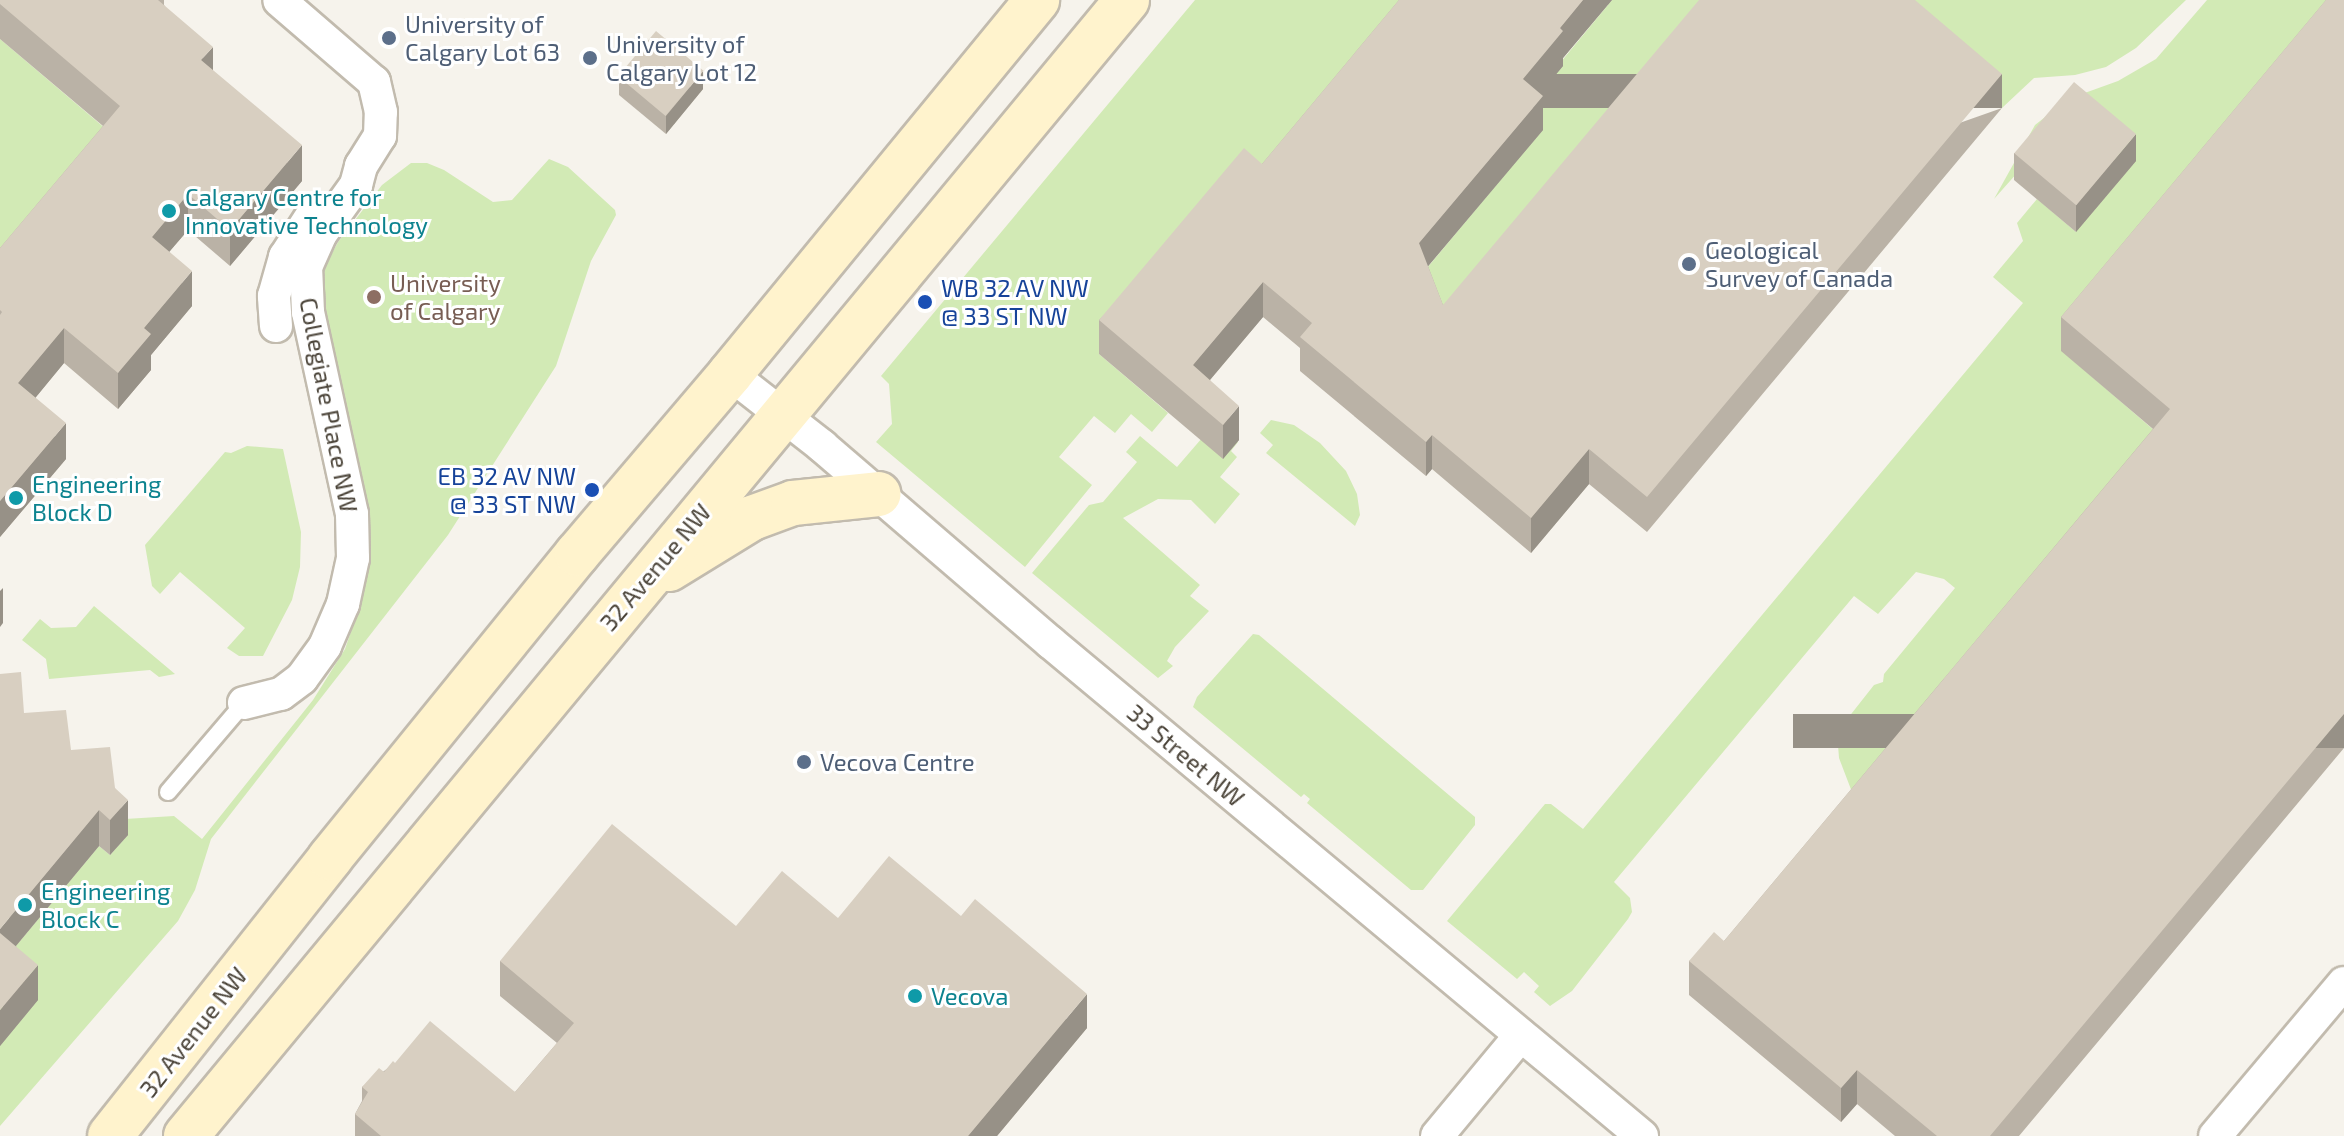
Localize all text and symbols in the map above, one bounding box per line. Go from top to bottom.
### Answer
place label: University of Calgary Lot 63 [405,10,561,66]
marker: University of Calgary Lot 63 [380,29,398,47]
place label: University of Calgary Lot 12 [606,30,758,86]
marker: University of Calgary Lot 12 [581,49,599,67]
place label: Calgary Centre for Innovative Technology [185,183,429,239]
marker: Calgary Centre for Innovative Technology [160,202,178,220]
place label: Geological Survey of Canada [1705,236,1894,292]
marker: Geological Survey of Canada [1680,255,1698,273]
place label: University of Calgary [390,269,501,325]
place label: WB 32 AV NW @ 33 ST NW [941,274,1090,330]
marker: University of Calgary [365,288,383,306]
marker: WB 32 AV NW @ 33 ST NW [916,293,934,311]
street label: Collegiate Place NW [294,295,364,515]
place label: EB 32 AV NW @ 33 ST NW [436,462,576,518]
place label: Engineering Block D [32,470,161,526]
marker: EB 32 AV NW @ 33 ST NW [583,481,601,499]
marker: Engineering Block D [7,489,25,507]
street label: 32 Avenue NW [593,497,717,637]
street label: 33 Street NW [1122,698,1250,812]
place label: Vecova Centre [820,748,975,776]
marker: Vecova Centre [795,753,813,771]
place label: Engineering Block C [41,877,170,933]
marker: Engineering Block C [16,896,34,914]
street label: 32 Avenue NW [133,961,253,1103]
place label: Vecova [931,982,1008,1010]
marker: Vecova [906,987,924,1005]

